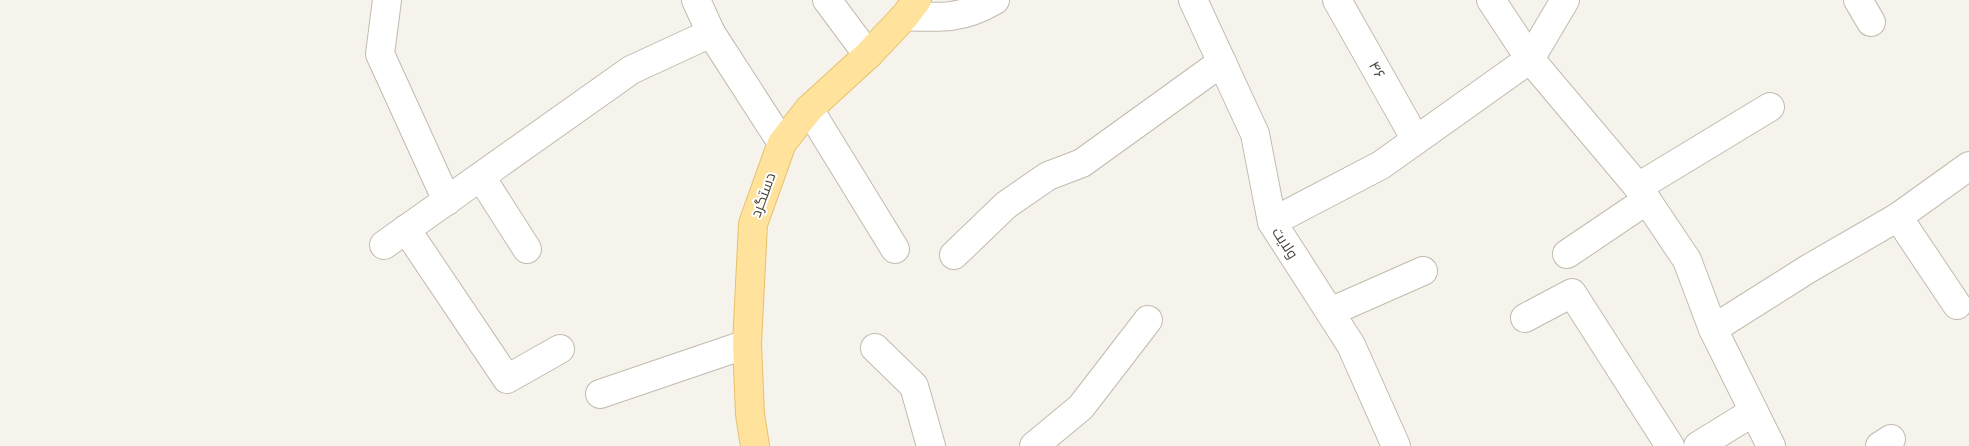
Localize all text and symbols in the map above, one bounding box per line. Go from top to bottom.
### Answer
street label: ۴۶ [1365,58,1390,82]
street label: دستگرد [746,170,779,220]
street label: ولایت [1268,223,1303,262]

